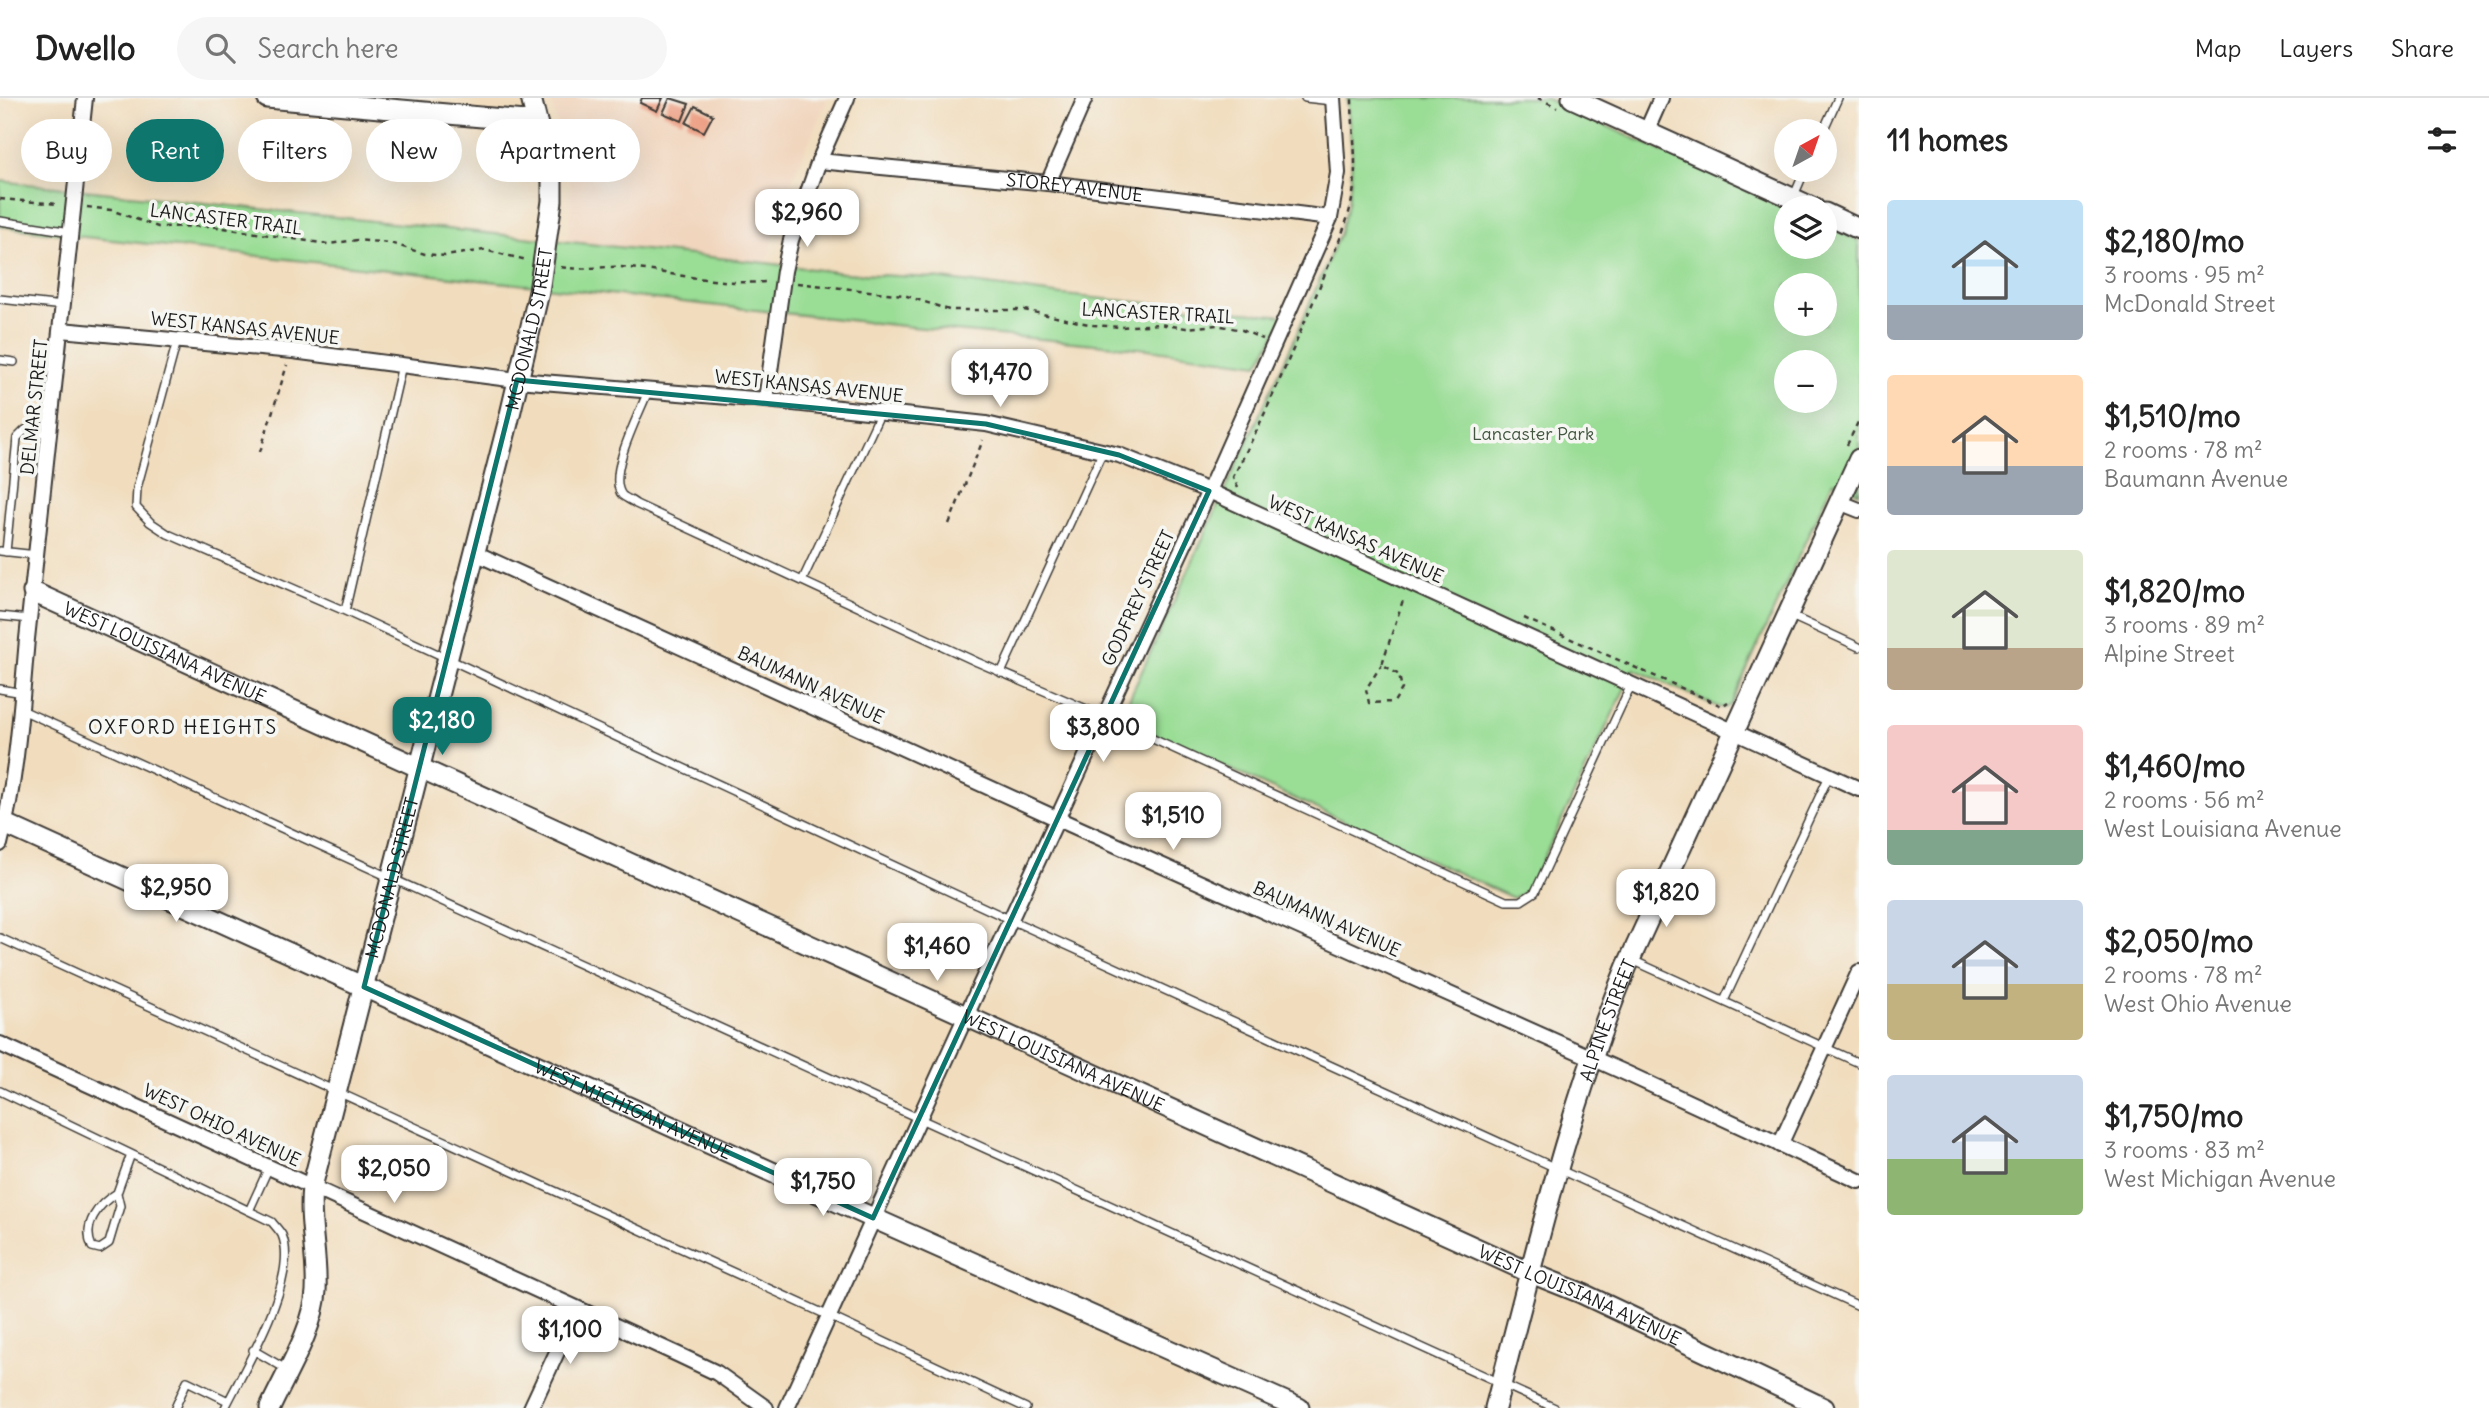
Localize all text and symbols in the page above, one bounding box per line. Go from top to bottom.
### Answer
search box [177,17,667,80]
text: Dwello [35,27,135,69]
icon: search [201,29,239,67]
text: Search here [257,32,398,65]
text: Map [2195,33,2241,63]
text: Layers [2279,33,2353,63]
text: Share [2391,33,2454,63]
chip: Buy [21,119,112,182]
chip: Rent [126,119,224,182]
chip: Filters [238,119,352,182]
chip: New [366,119,462,182]
chip: Apartment [476,119,640,182]
north arrow [1774,119,1838,182]
map controls [1774,119,1837,413]
text: 11 homes [1887,121,2008,159]
icon: filters [2423,121,2461,159]
street label: STOREY AVENUE [1005,168,1144,206]
pin: $2,960 [750,190,864,249]
button: layers [1774,196,1837,259]
text: $2,960 [771,197,843,226]
street label: LANCASTER TRAIL [149,198,304,240]
text: $2,180/mo [2104,222,2244,260]
icon: home [1943,228,2027,312]
street label: MCDONALD STREET [500,246,557,412]
text: 3 rooms · 95 m² [2104,260,2265,289]
button: + [1774,273,1837,336]
text: McDonald Street [2104,289,2275,318]
street label: LANCASTER TRAIL [1081,298,1235,328]
street label: WEST KANSAS AVENUE [149,307,341,349]
street label: DELMAR STREET [15,338,53,476]
pin: $1,470 [943,350,1057,409]
button: − [1774,350,1837,413]
text: $1,470 [967,357,1033,386]
street label: WEST KANSAS AVENUE [713,365,905,407]
text: $1,510/mo [2104,397,2241,435]
icon: home [1943,403,2027,487]
park label: Lancaster Park [1472,422,1594,445]
text: 2 rooms · 78 m² [2104,435,2263,464]
text: Baumann Avenue [2104,464,2288,493]
street label: WEST KANSAS AVENUE [1265,490,1447,588]
street label: GODFREY STREET [1096,526,1180,670]
text: $1,820/mo [2104,572,2245,610]
icon: home [1943,578,2027,662]
street label: WEST LOUISIANA AVENUE [60,596,270,708]
text: 3 rooms · 89 m² [2104,610,2265,639]
text: Alpine Street [2104,639,2235,668]
street label: BAUMANN AVENUE [734,641,888,729]
pin: $2,180 [385,698,499,757]
pin: $3,800 [1046,704,1160,764]
text: $2,180 [409,705,475,734]
text: $3,800 [1066,712,1140,741]
district label: OXFORD HEIGHTS [88,715,278,739]
text: $1,460/mo [2104,747,2245,785]
icon: home [1943,753,2027,837]
text: 2 rooms · 56 m² [2104,785,2265,814]
pin: $1,510 [1116,792,1230,852]
street label: MCDONALD STREET [360,795,423,961]
text: $1,510 [1141,800,1205,829]
text: West Louisiana Avenue [2104,814,2342,843]
pin: $2,950 [119,864,233,924]
pin: $1,820 [1609,870,1723,929]
text: $2,950 [140,872,212,901]
street label: BAUMANN AVENUE [1250,876,1404,962]
text: $1,820 [1632,877,1700,906]
text: $2,050/mo [2104,922,2253,960]
pin: $1,460 [880,924,994,983]
icon: home [1943,928,2027,1012]
text: $1,460 [903,931,971,960]
street label: ALPINE STREET [1574,955,1640,1084]
text: 2 rooms · 78 m² [2104,960,2263,989]
text: West Ohio Avenue [2104,989,2292,1018]
street label: WEST LOUISIANA AVENUE [959,1005,1168,1116]
street label: WEST MICHIGAN AVENUE [531,1054,736,1164]
street label: WEST OHIO AVENUE [140,1078,304,1172]
text: $1,750/mo [2104,1097,2243,1135]
icon: home [1943,1103,2027,1187]
text: 3 rooms · 83 m² [2104,1135,2265,1164]
pin: $2,050 [337,1146,451,1205]
text: $2,050 [357,1153,431,1182]
pin: $1,750 [766,1158,880,1218]
text: West Michigan Avenue [2104,1164,2336,1193]
text: $1,750 [790,1166,856,1195]
street label: WEST LOUISIANA AVENUE [1475,1239,1685,1350]
pin: $1,100 [513,1306,627,1366]
text: $1,100 [538,1314,602,1343]

